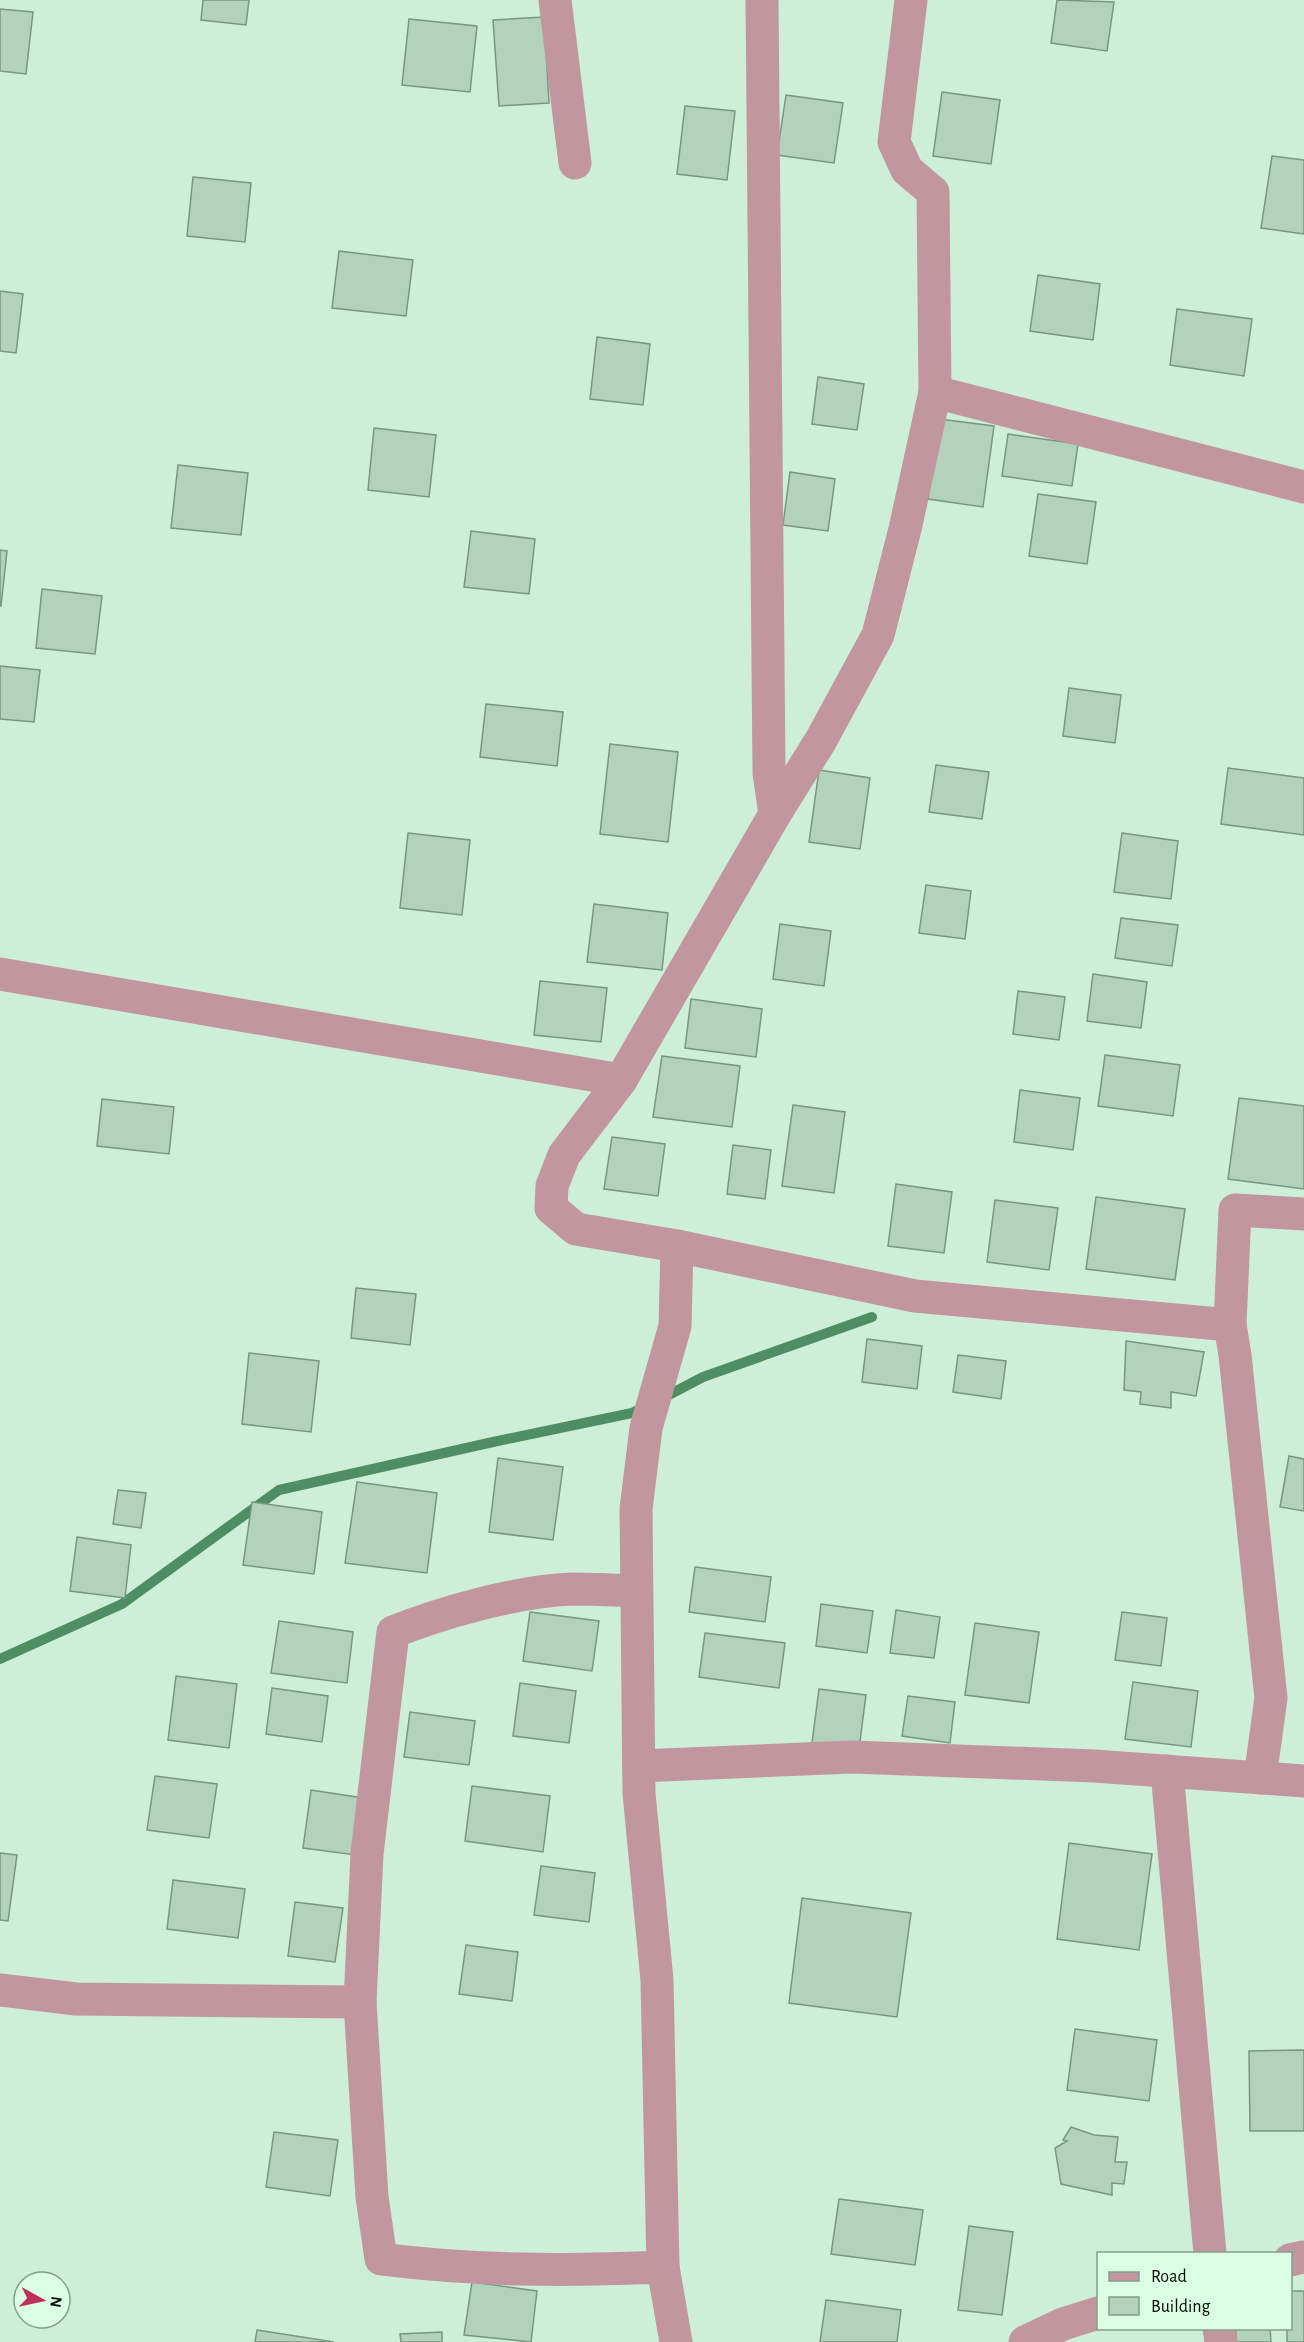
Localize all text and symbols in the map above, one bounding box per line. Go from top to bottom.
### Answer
legend [1097,2252,1292,2330]
text: Road [1151,2268,1187,2286]
north arrow [12,2270,72,2330]
text: N [47,2295,65,2309]
text: Building [1151,2298,1211,2316]

